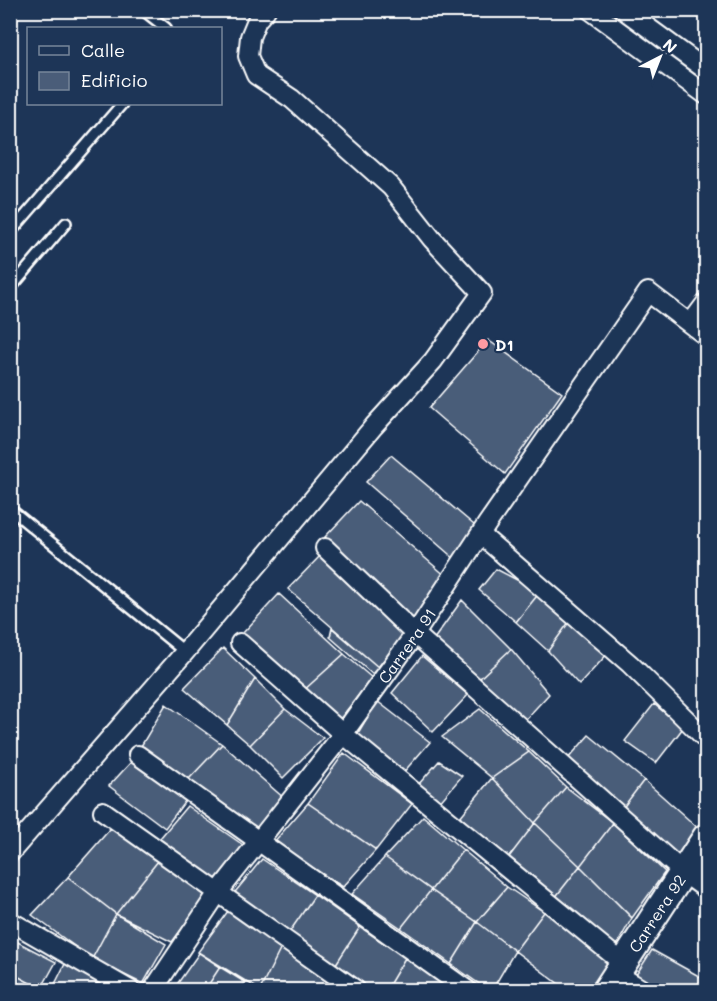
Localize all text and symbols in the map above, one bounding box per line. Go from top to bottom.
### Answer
legend [27,27,222,105]
north arrow [630,27,690,87]
text: N [659,34,682,57]
text: Calle [81,38,125,62]
text: Edificio [81,68,148,92]
place label: D1 [495,334,514,355]
marker: D1 [476,337,490,351]
street label: Carrera 91 [373,604,440,687]
street label: Carrera 92 [623,870,689,956]

